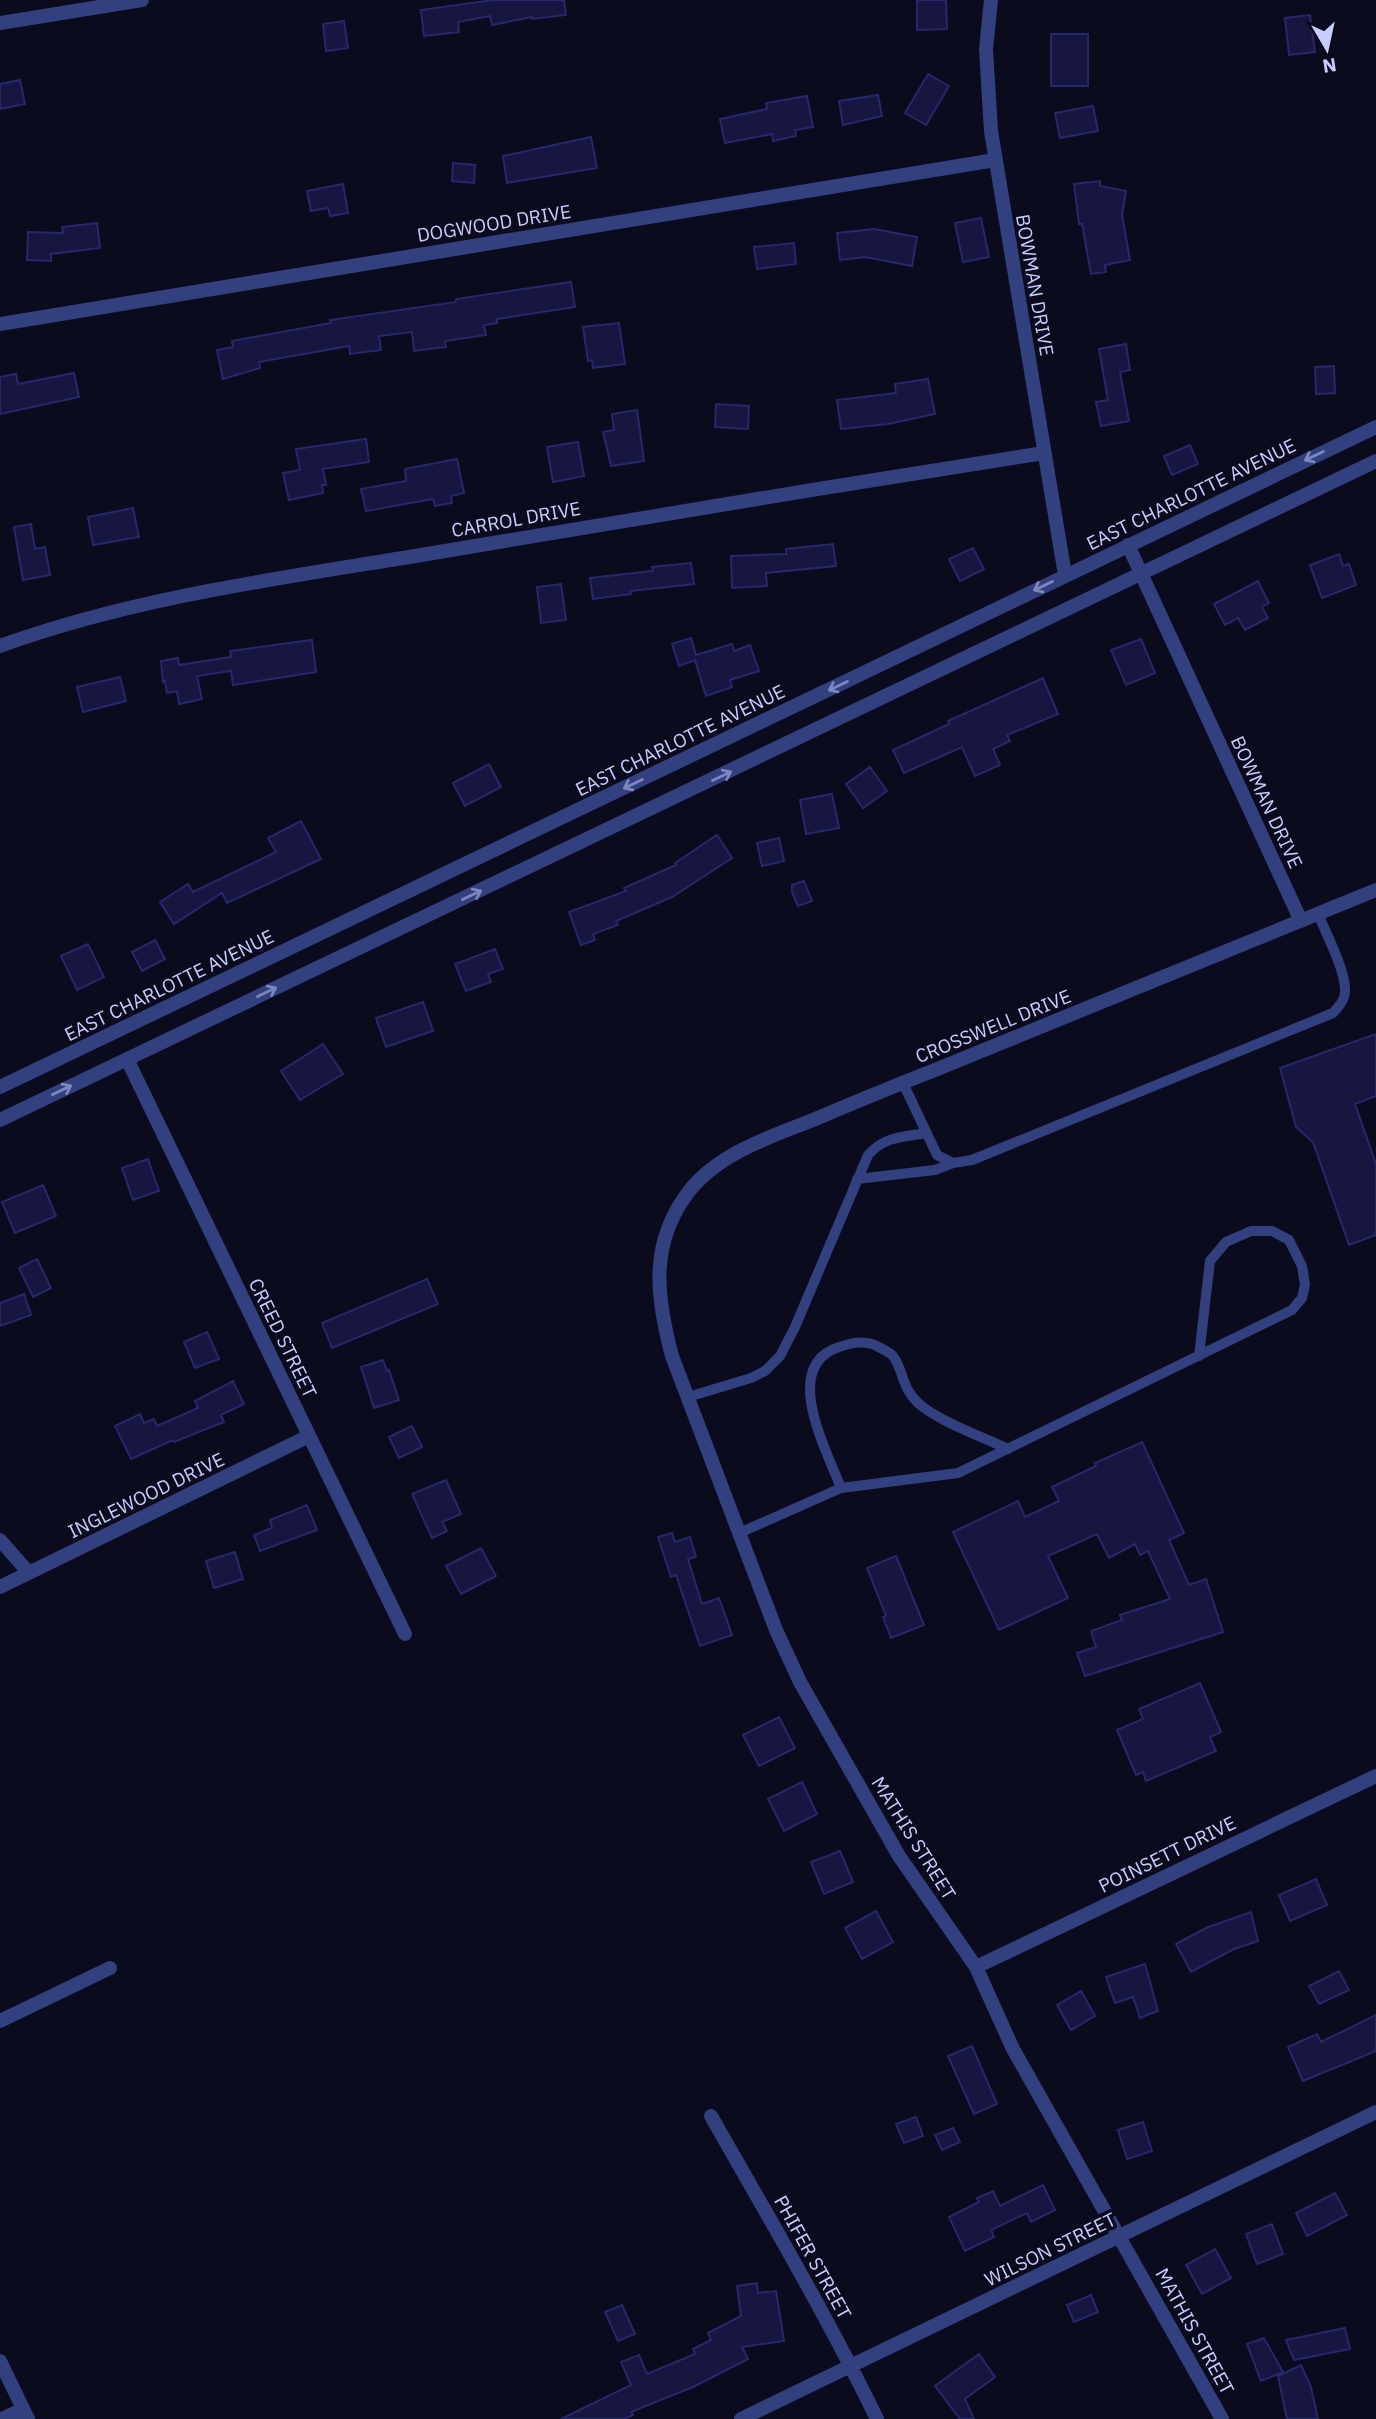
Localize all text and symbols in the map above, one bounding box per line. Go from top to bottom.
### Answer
north arrow [1292,14,1362,84]
text: N [1321,53,1338,79]
street label: DOGWOOD DRIVE [415,199,573,247]
street label: BOWMAN DRIVE [1011,212,1059,358]
street label: EAST CHARLOTTE AVENUE [1082,433,1300,555]
one-way arrow [1304,450,1325,464]
street label: CARROL DRIVE [450,496,582,542]
one-way arrow [1033,580,1054,594]
street label: EAST CHARLOTTE AVENUE [571,679,789,801]
one-way arrow [828,679,849,693]
street label: BOWMAN DRIVE [1226,732,1308,872]
one-way arrow [711,768,732,782]
one-way arrow [623,778,644,791]
one-way arrow [461,887,482,901]
street label: EAST CHARLOTTE AVENUE [60,924,278,1046]
street label: CROSSWELL DRIVE [912,984,1074,1068]
one-way arrow [256,985,277,999]
one-way arrow [51,1083,72,1096]
street label: CREED STREET [244,1274,322,1402]
street label: INGLEWOOD DRIVE [64,1447,228,1543]
street label: MATHIS STREET [867,1772,962,1904]
street label: POINSETT DRIVE [1094,1810,1240,1898]
street label: PHIFER STREET [769,2191,857,2323]
street label: WILSON STREET [980,2207,1120,2291]
street label: MATHIS STREET [1150,2264,1240,2398]

